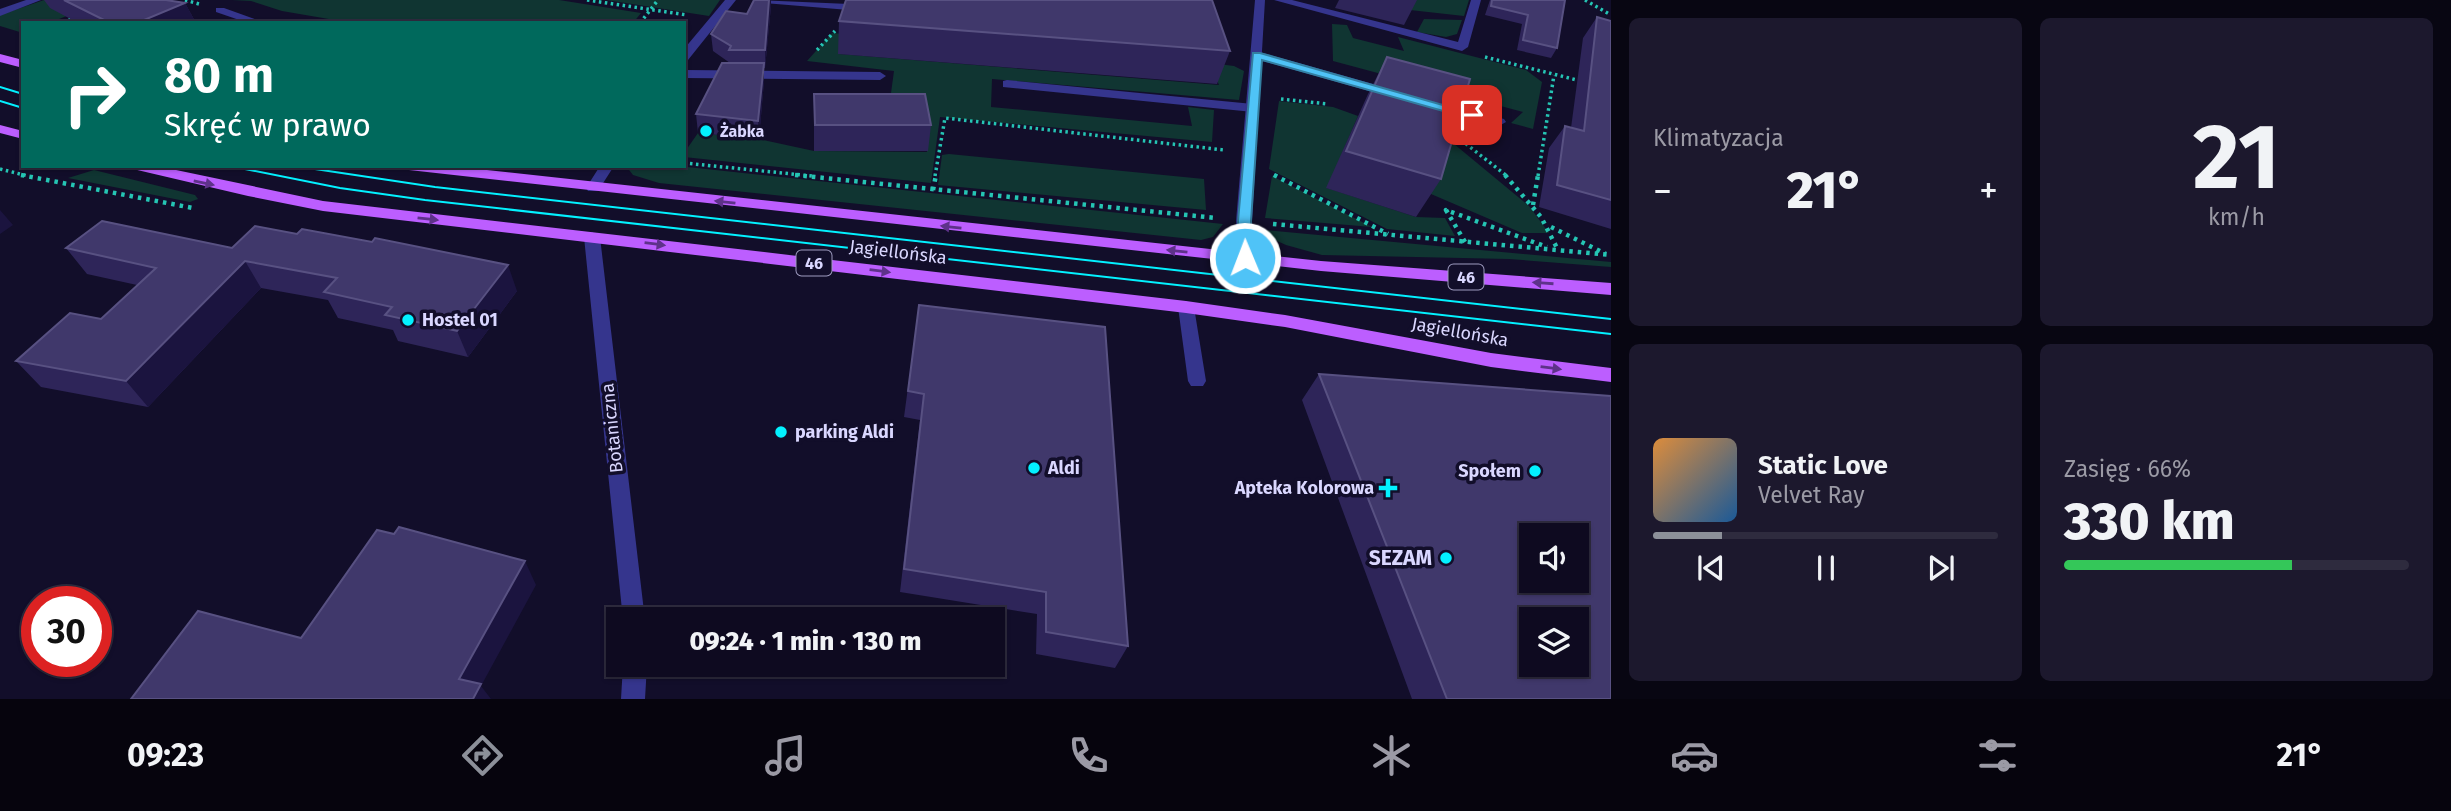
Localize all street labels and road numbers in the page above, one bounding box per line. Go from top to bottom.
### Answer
street label: Jagiellońska [848,235,948,269]
road number: 46 [796,250,832,276]
road number: 46 [1448,264,1484,290]
street label: Jagiellońska [1410,313,1510,351]
street label: Botaniczna [596,382,628,474]

